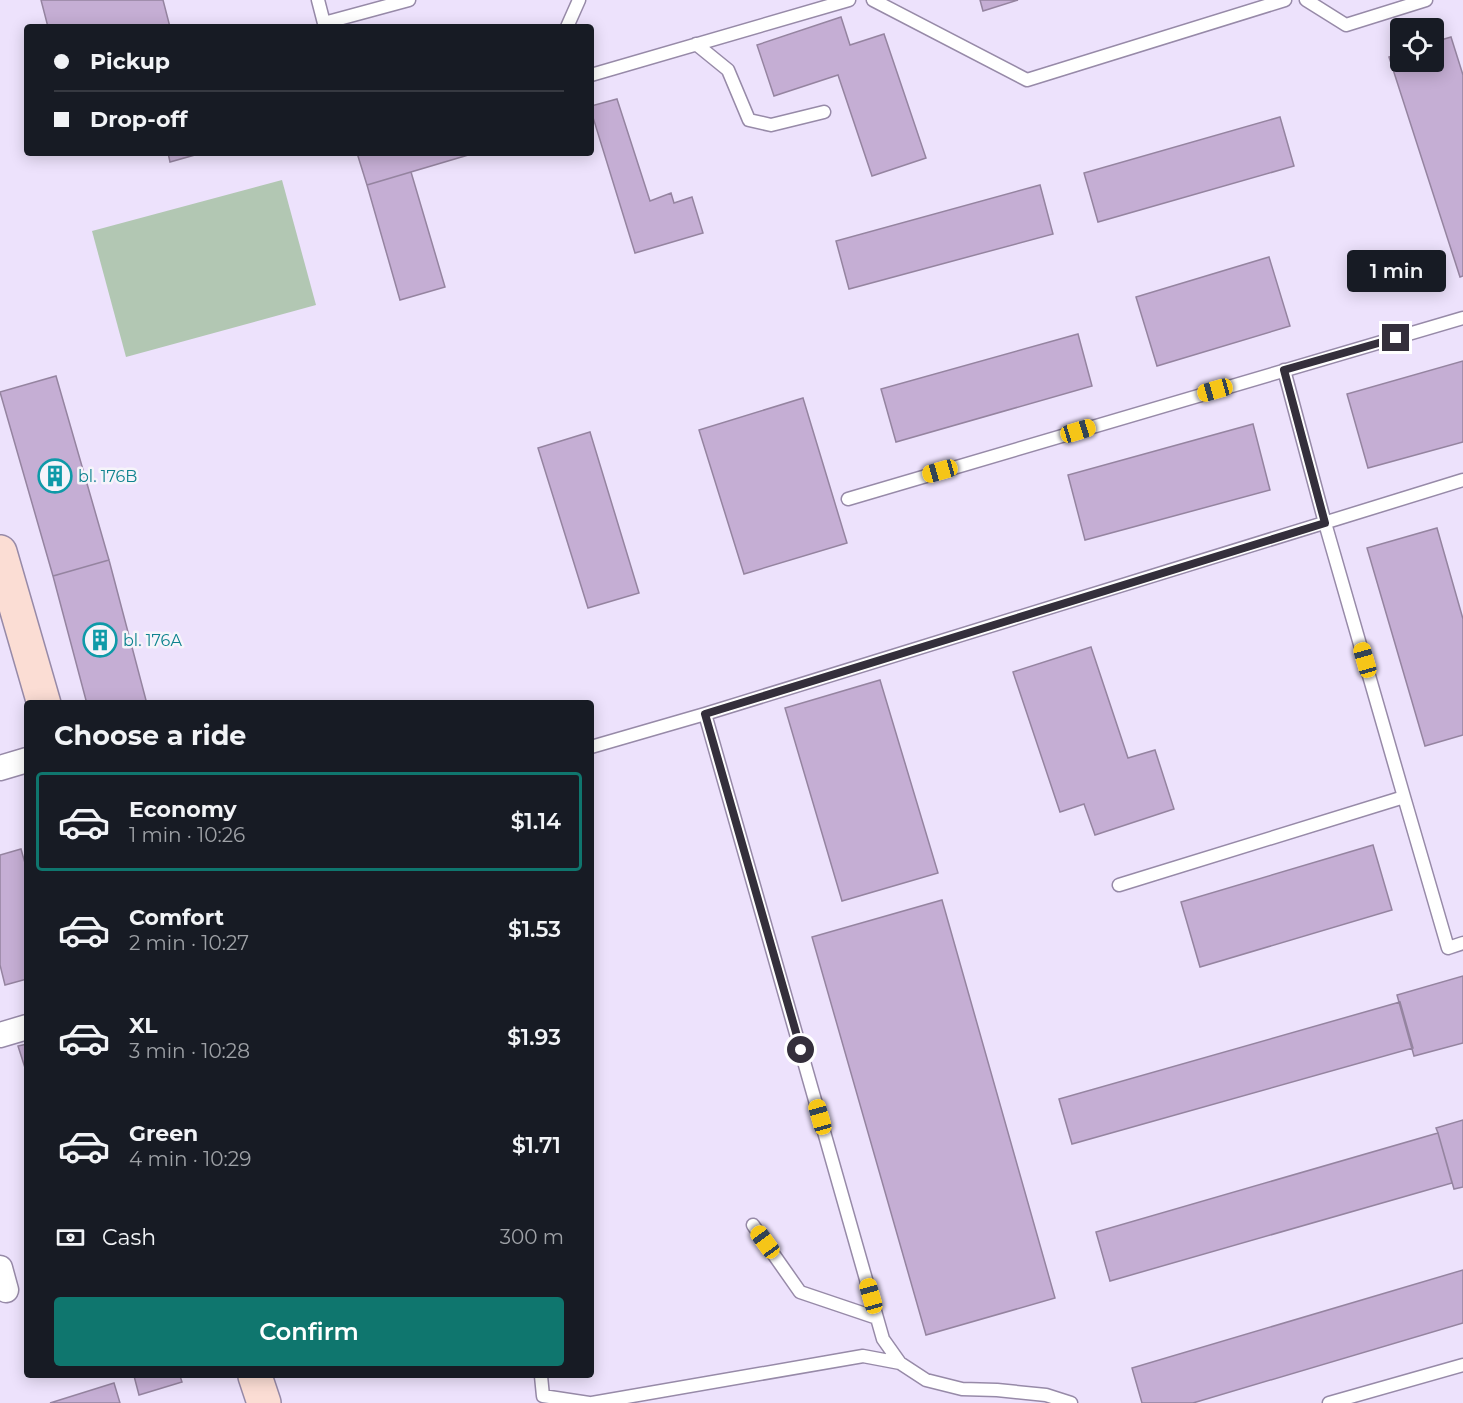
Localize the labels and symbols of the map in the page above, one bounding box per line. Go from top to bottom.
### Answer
callout: 1 min [1346,251,1446,293]
route end [1382,324,1409,351]
car [1195,376,1235,404]
car [1058,417,1098,445]
car [920,457,960,485]
building icon: bl. 176B [37,458,73,494]
place label: bl. 176B [78,467,137,486]
building icon: bl. 176A [82,622,118,658]
place label: bl. 176A [123,631,182,650]
car [1351,640,1379,680]
route start [787,1036,814,1063]
car [806,1097,834,1137]
car [747,1222,783,1262]
car [857,1276,885,1316]

